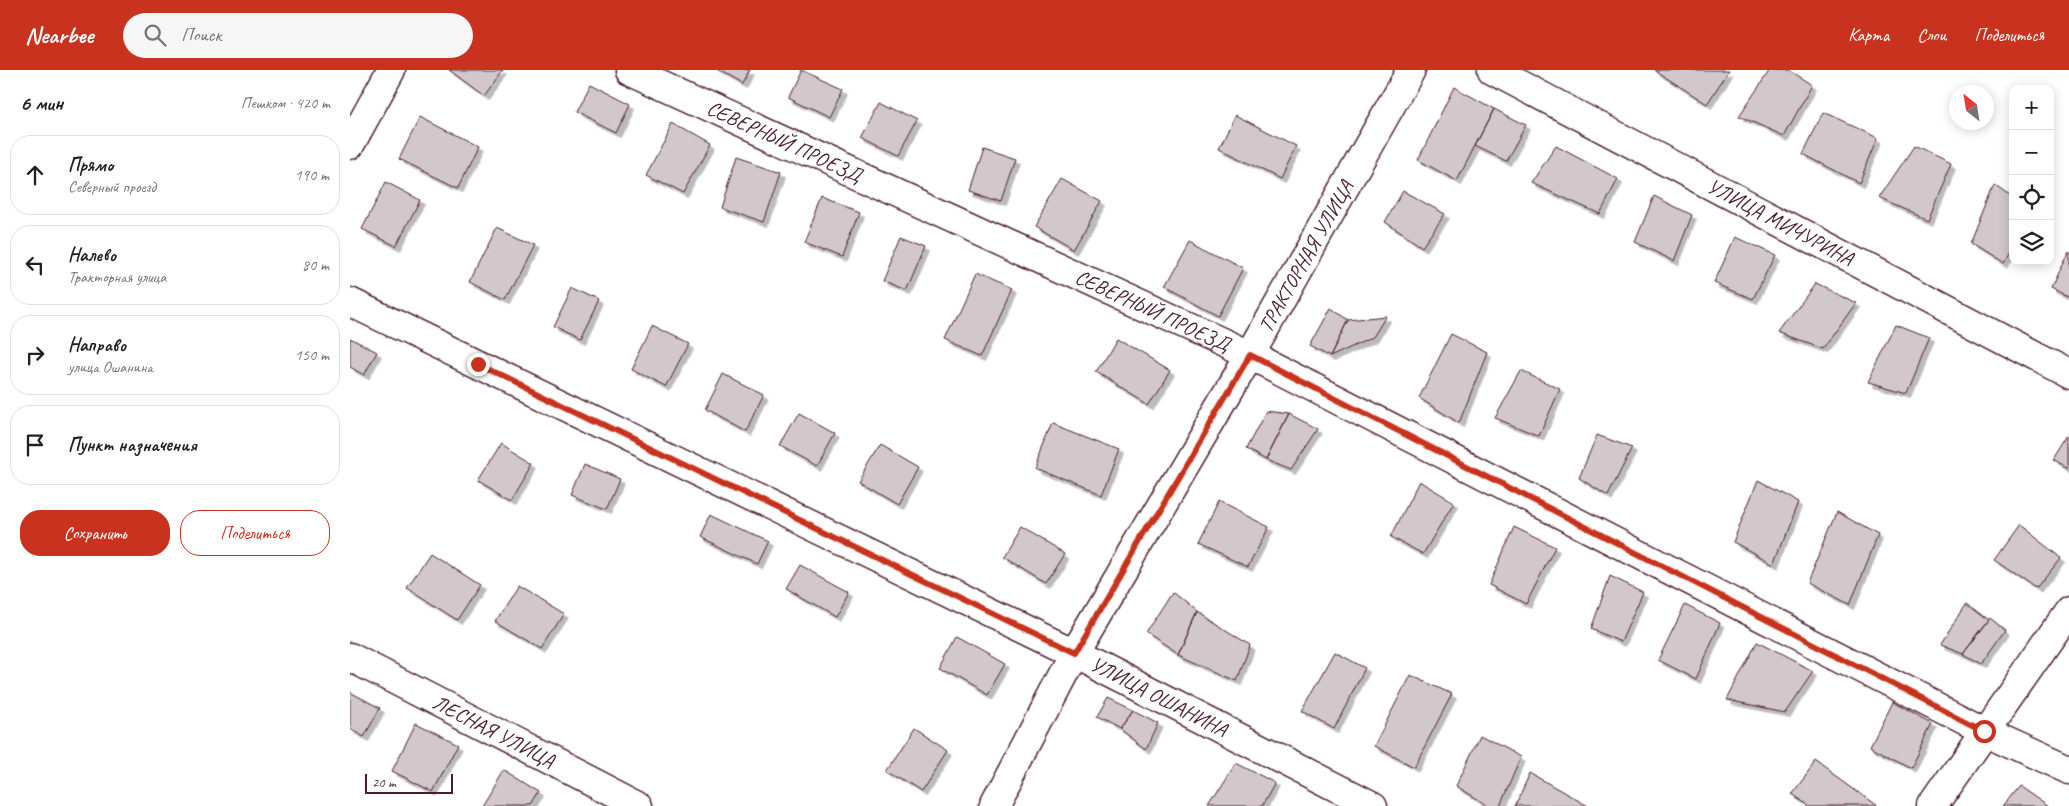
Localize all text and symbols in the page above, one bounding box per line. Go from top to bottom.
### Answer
search box [123,13,473,58]
text: Nearbee [25,20,93,50]
icon: search [141,21,169,49]
text: Поиск [181,23,221,47]
text: Карта [1848,24,1889,46]
text: Слои [1917,24,1946,46]
text: Поделиться [1974,24,2044,46]
north arrow [1949,85,1994,130]
map controls [2009,85,2054,265]
button: + [2009,85,2054,130]
text: 6 мин [20,90,63,116]
text: Пешком · 420 m [241,93,330,113]
street label: СЕВЕРНЫЙ ПРОЕЗД [703,95,867,189]
button: − [2009,130,2054,175]
text: Прямо [68,153,113,177]
icon: ahead [21,161,49,189]
text: 190 m [295,165,329,185]
street label: УЛИЦА МИЧУРИНА [1703,173,1859,272]
street label: ТРАКТОРНАЯ УЛИЦА [1252,175,1360,337]
button: locate [2009,175,2054,220]
text: Северный проезд [68,177,156,197]
button: layers [2009,220,2054,265]
text: Налево [68,243,116,267]
icon: left [21,251,49,279]
text: 80 m [302,255,329,275]
street label: СЕВЕРНЫЙ ПРОЕЗД [1071,264,1236,358]
text: Тракторная улица [68,267,166,287]
text: Направо [68,333,126,357]
icon: right [21,341,49,369]
text: 150 m [295,345,329,365]
route end [467,353,490,376]
text: улица Ошанина [68,357,153,377]
icon: arrive [21,431,49,459]
text: Пункт назначения [68,433,197,457]
button: Сохранить [20,510,170,556]
button: Поделиться [180,510,330,556]
street label: УЛИЦА ОШАНИНА [1086,651,1233,743]
street label: ЛЕСНАЯ УЛИЦА [429,689,560,774]
route start [1973,720,1996,743]
scale bar [365,771,452,794]
text: 20 m [372,774,396,791]

